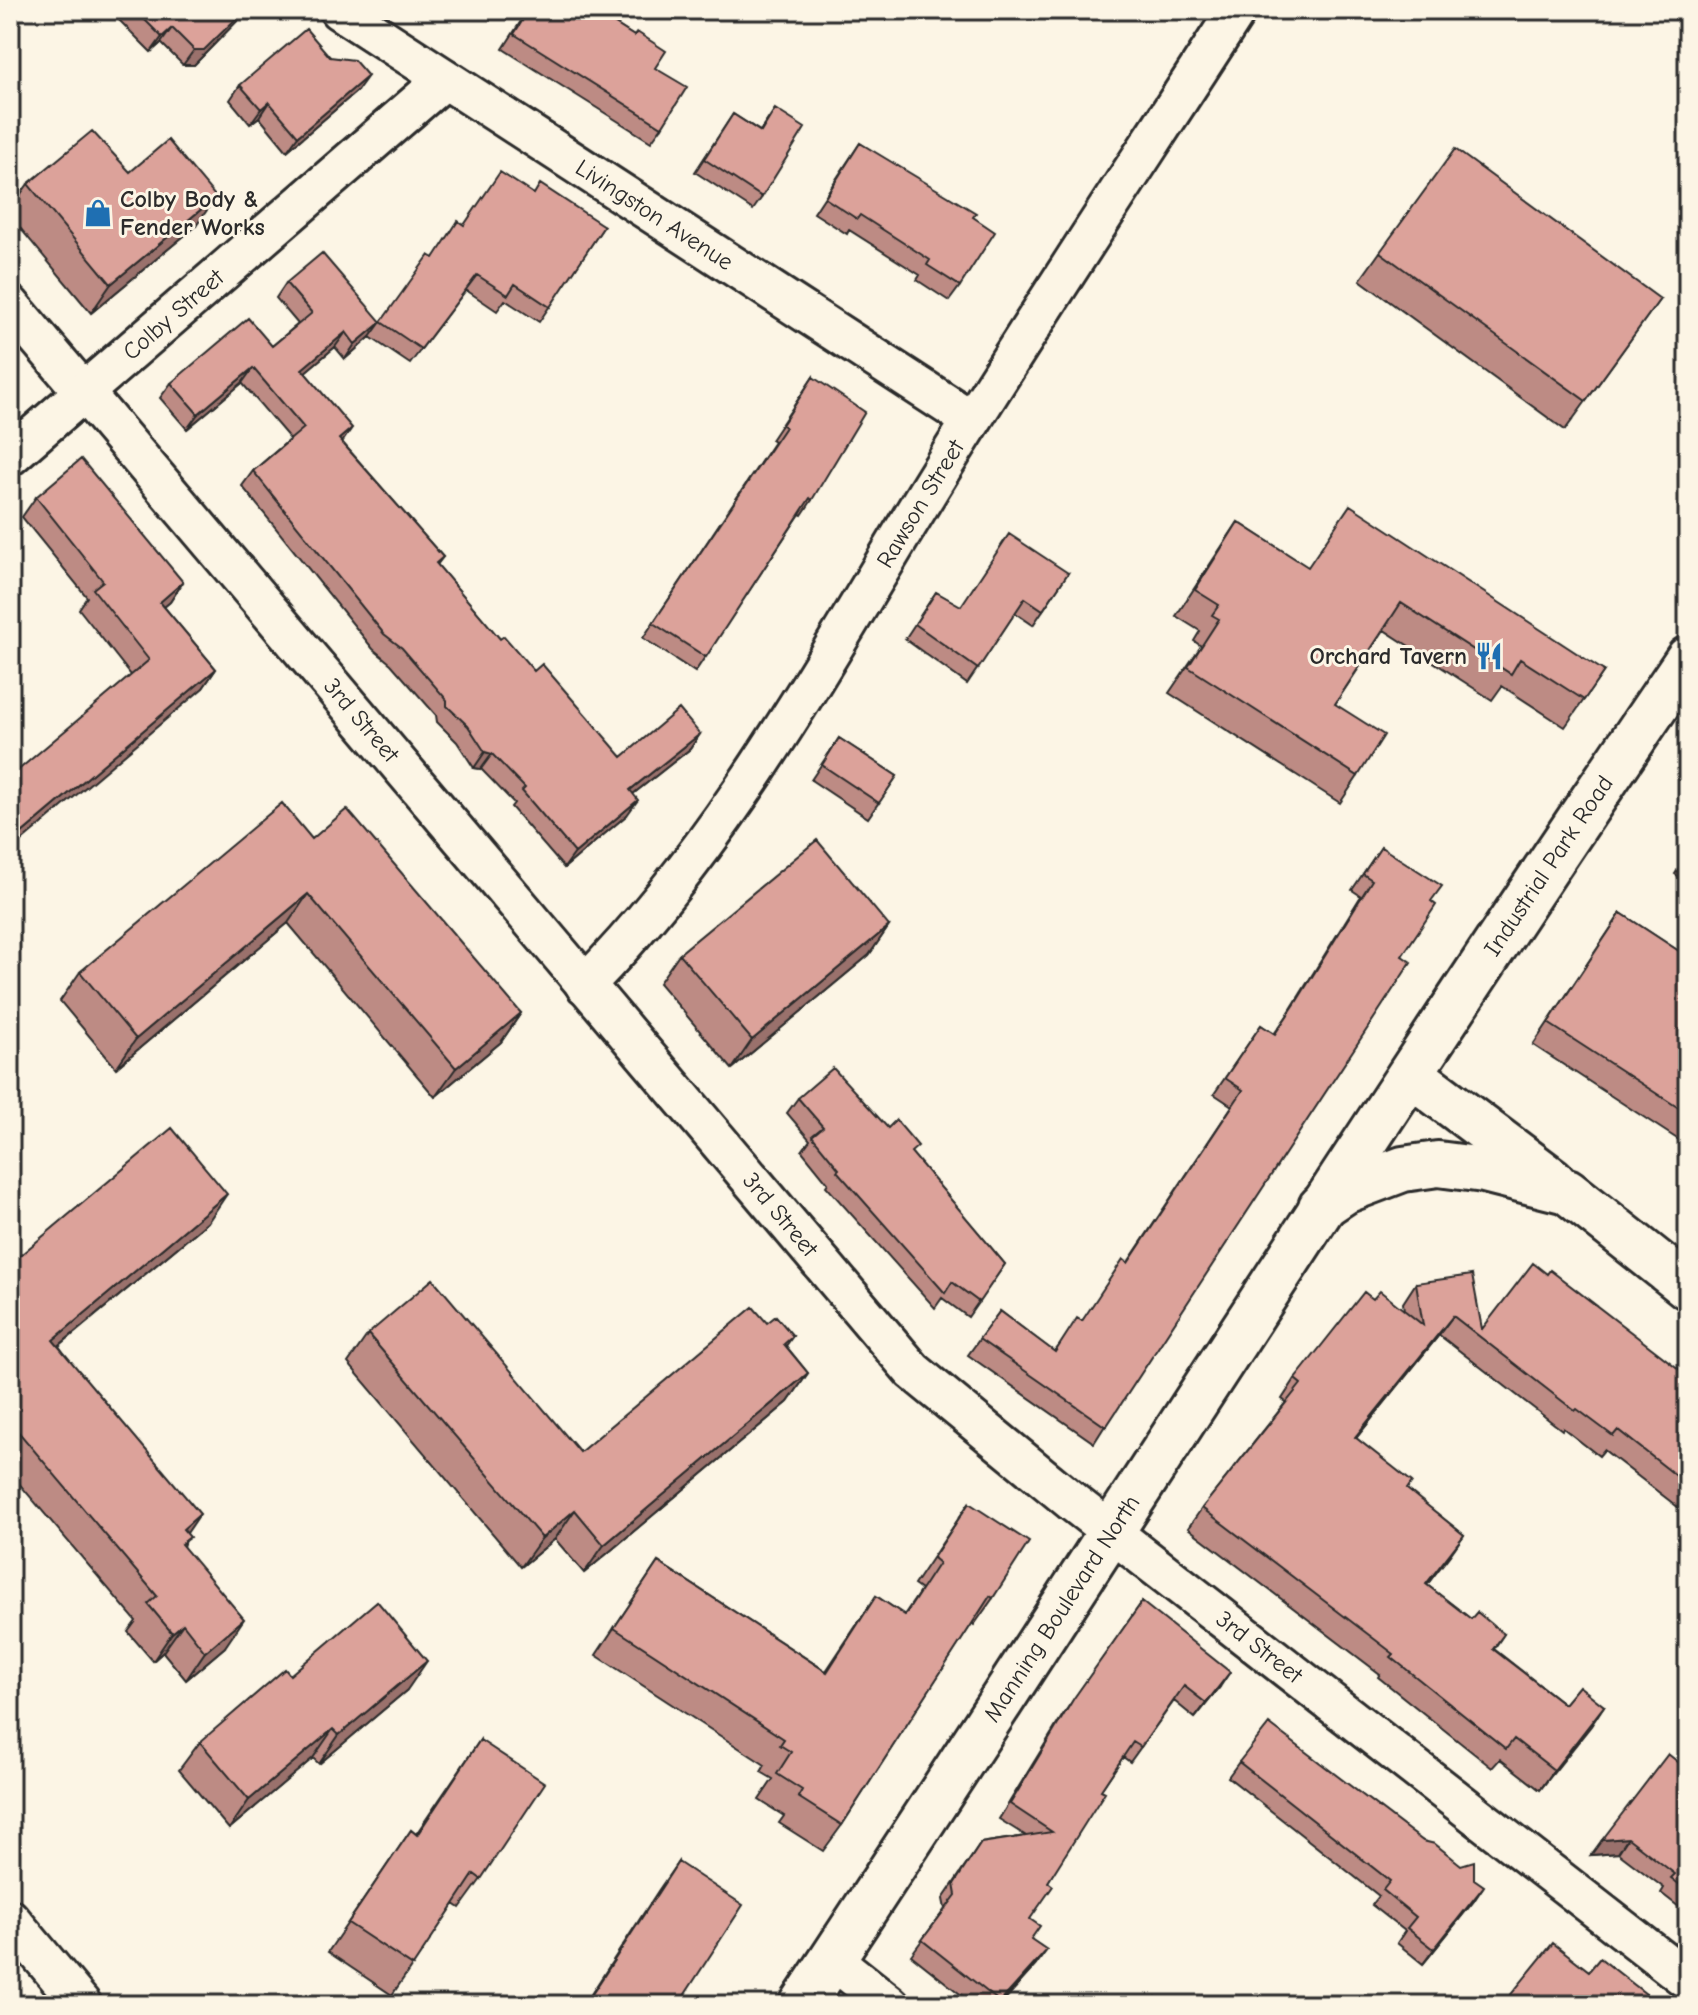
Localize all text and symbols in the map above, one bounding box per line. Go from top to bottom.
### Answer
street label: Livingston Avenue [570,153,739,276]
place label: Colby Body & Fender Works [120,185,265,241]
shop icon: Colby Body & Fender Works [83,198,113,228]
street label: Colby Street [117,262,230,366]
street label: Rawson Street [871,434,971,573]
restaurant icon: Orchard Tavern [1474,641,1504,671]
place label: Orchard Tavern [1309,642,1467,670]
street label: 3rd Street [318,672,406,769]
street label: Industrial Park Road [1478,770,1619,961]
street label: 3rd Street [737,1167,825,1263]
street label: Manning Boulevard North [977,1490,1145,1727]
street label: 3rd Street [1211,1605,1309,1690]

